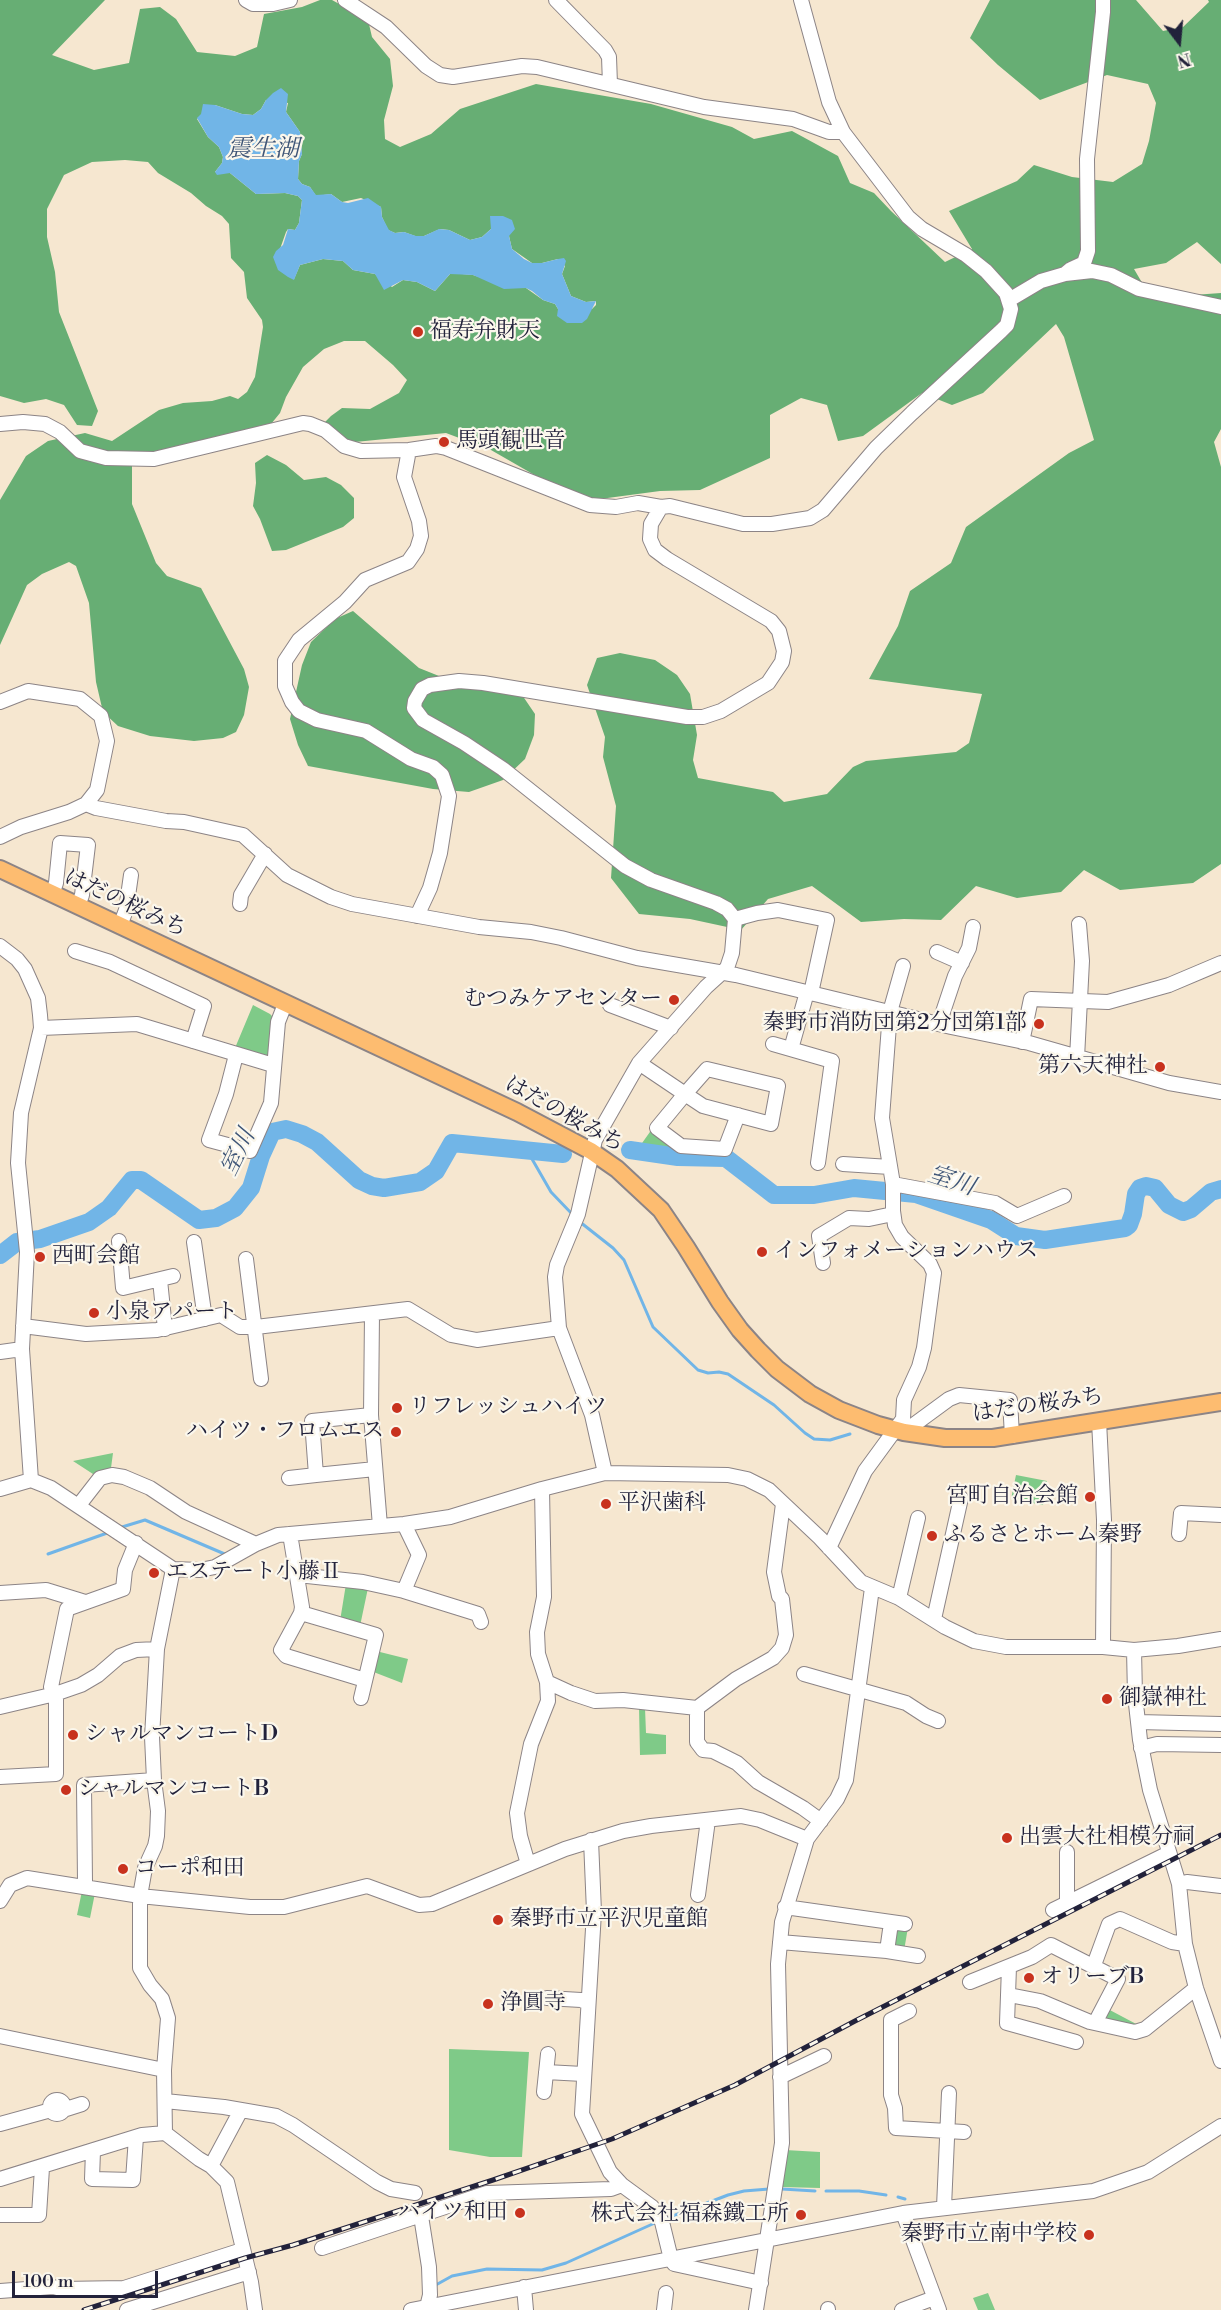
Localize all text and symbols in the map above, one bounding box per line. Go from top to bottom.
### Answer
north arrow [1149,12,1209,72]
text: N [1175,48,1193,71]
water label: 震生湖 [227,136,299,164]
place label: 福寿弁財天 [430,319,540,345]
marker: 福寿弁財天 [411,325,425,339]
place label: 馬頭観世音 [456,429,566,455]
marker: 馬頭観世音 [437,435,451,449]
street label: はだの桜みち [60,864,190,944]
place label: むつみケアセンター [464,987,662,1013]
marker: むつみケアセンター [667,993,681,1007]
place label: 秦野市消防団第2分団第1部 [763,1011,1027,1037]
marker: 秦野市消防団第2分団第1部 [1032,1017,1046,1031]
place label: 第六天神社 [1038,1054,1148,1080]
marker: 第六天神社 [1153,1060,1167,1074]
street label: はだの桜みち [500,1071,628,1159]
water label: 室川 [216,1125,262,1181]
water label: 室川 [924,1161,978,1203]
place label: インフォメーションハウス [774,1239,1038,1265]
place label: 西町会館 [52,1244,140,1270]
marker: インフォメーションハウス [755,1245,769,1259]
marker: 西町会館 [33,1250,47,1264]
place label: 小泉アパート [106,1300,238,1326]
marker: 小泉アパート [87,1306,101,1320]
street label: はだの桜みち [971,1384,1105,1428]
place label: リフレッシュハイツ [409,1395,607,1421]
marker: リフレッシュハイツ [390,1401,404,1415]
place label: ハイツ・フロムエス [186,1419,384,1445]
marker: ハイツ・フロムエス [389,1425,403,1439]
place label: 宮町自治会館 [946,1484,1078,1510]
marker: 宮町自治会館 [1083,1490,1097,1504]
place label: 平沢歯科 [618,1491,706,1517]
marker: 平沢歯科 [599,1497,613,1511]
place label: ふるさとホーム秦野 [944,1523,1142,1549]
marker: ふるさとホーム秦野 [925,1529,939,1543]
place label: エステート小藤Ⅱ [166,1560,342,1586]
marker: エステート小藤Ⅱ [147,1566,161,1580]
place label: 御嶽神社 [1119,1686,1207,1712]
marker: 御嶽神社 [1100,1692,1114,1706]
place label: シャルマンコートD [85,1722,278,1748]
marker: シャルマンコートD [66,1728,80,1742]
place label: シャルマンコートB [78,1777,269,1803]
marker: シャルマンコートB [59,1783,73,1797]
place label: 出雲大社相模分祠 [1019,1825,1195,1851]
marker: 出雲大社相模分祠 [1000,1831,1014,1845]
place label: コーポ和田 [135,1856,245,1882]
marker: コーポ和田 [116,1862,130,1876]
place label: 秦野市立平沢児童館 [510,1907,708,1933]
marker: 秦野市立平沢児童館 [491,1913,505,1927]
place label: オリーブB [1041,1965,1144,1991]
marker: オリーブB [1022,1971,1036,1985]
place label: 浄圓寺 [500,1991,566,2017]
marker: 浄圓寺 [481,1997,495,2011]
place label: ハイツ和田 [398,2200,508,2226]
place label: 株式会社福森鐵工所 [591,2202,789,2228]
marker: ハイツ和田 [513,2206,527,2220]
marker: 株式会社福森鐵工所 [794,2208,808,2222]
place label: 秦野市立南中学校 [901,2222,1077,2248]
marker: 秦野市立南中学校 [1082,2228,1096,2242]
scale bar [15,2259,160,2297]
text: 100 m [23,2270,74,2293]

